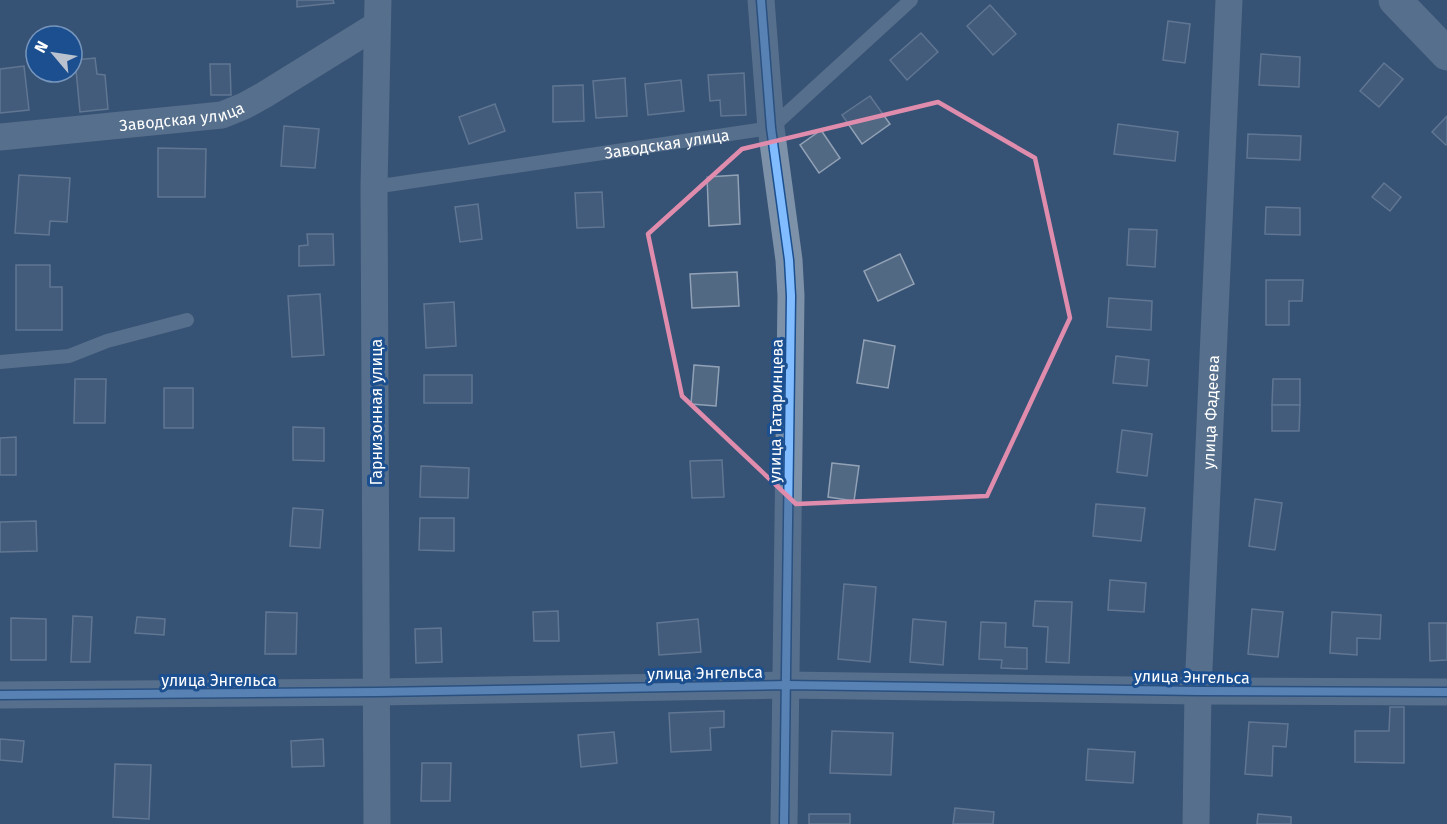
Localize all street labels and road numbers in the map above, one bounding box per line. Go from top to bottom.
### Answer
street label: Заводская улица [118,97,247,135]
street label: Заводская улица [603,125,731,162]
street label: Гарнизонная улица [367,339,386,485]
street label: улица Татаринцева [765,339,787,483]
street label: улица Фадеева [1198,355,1223,470]
street label: улица Энгельса [647,662,763,684]
street label: улица Энгельса [1134,666,1250,688]
street label: улица Энгельса [161,671,277,690]

